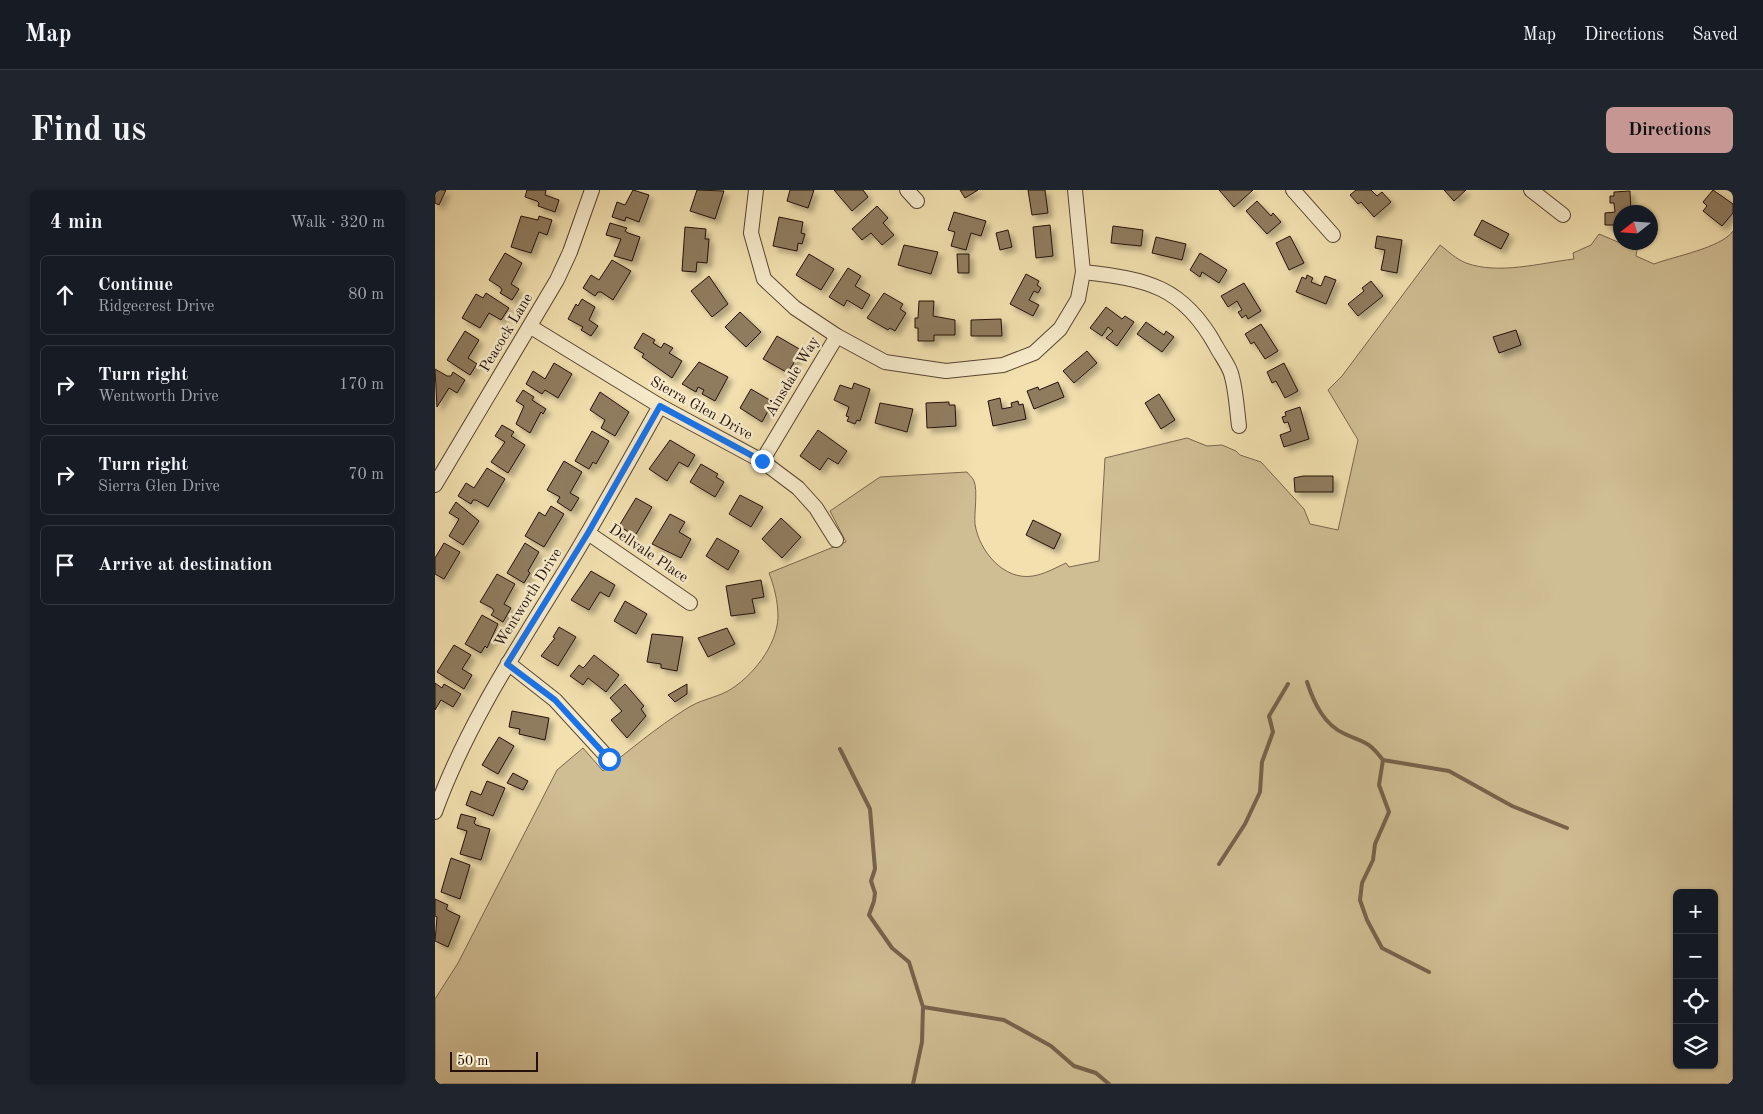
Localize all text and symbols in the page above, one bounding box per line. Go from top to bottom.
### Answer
text: Map [25,23,72,47]
text: Map [1523,26,1556,44]
text: Directions [1584,26,1664,44]
text: Saved [1692,26,1738,44]
button: Directions [1606,107,1733,153]
text: Find us [30,113,146,148]
north arrow [1613,205,1658,250]
text: 4 min [50,212,103,233]
text: Walk · 320 m [290,215,385,231]
text: Continue [98,276,173,295]
icon: ahead [51,281,79,309]
text: 80 m [348,287,384,303]
street label: Peacock Lane [478,291,536,375]
text: Ridgecrest Drive [98,299,214,315]
street label: Ainsdale Way [763,334,823,420]
text: Turn right [98,366,188,385]
icon: right [51,371,79,399]
street label: Sierra Glen Drive [647,375,755,443]
text: 170 m [339,377,384,393]
text: Wentworth Drive [98,389,219,405]
route end [751,450,774,473]
text: Turn right [98,456,188,475]
icon: right [51,461,79,489]
text: 70 m [348,467,384,483]
text: Sierra Glen Drive [98,479,220,495]
street label: Dellvale Place [606,522,690,586]
street label: Wentworth Drive [493,546,565,650]
icon: arrive [51,551,79,579]
text: Arrive at destination [98,556,272,575]
route start [598,748,621,771]
map controls [1673,889,1718,1069]
button: + [1673,889,1718,934]
button: − [1673,934,1718,979]
button: locate [1673,979,1718,1024]
button: layers [1673,1024,1718,1069]
scale bar [450,1049,537,1072]
text: 50 m [457,1054,488,1068]

